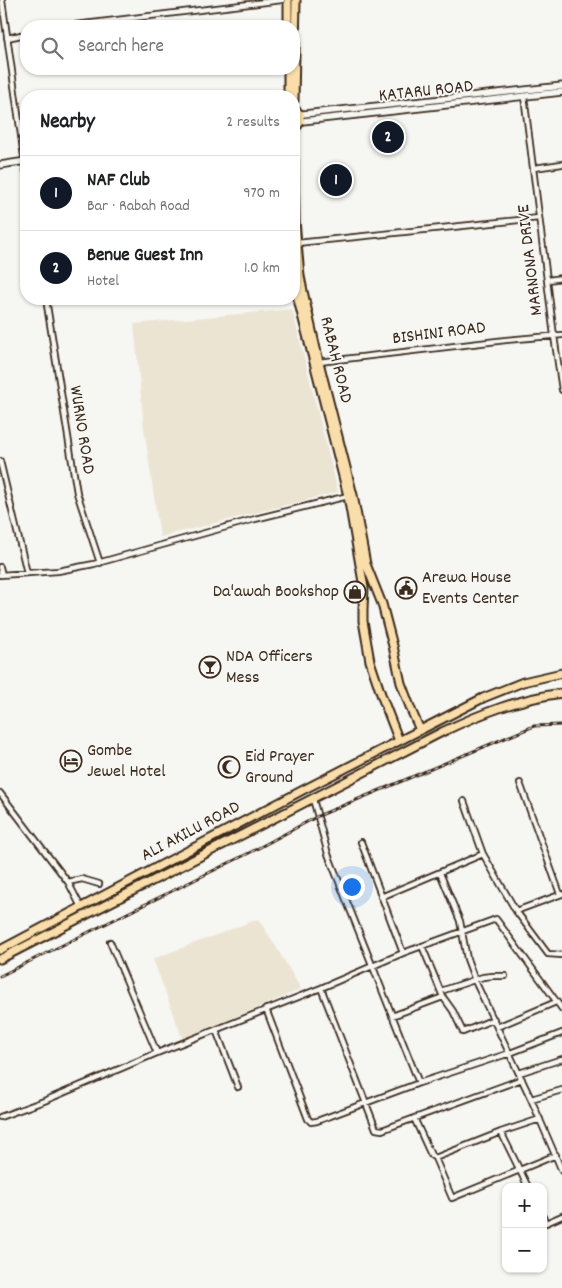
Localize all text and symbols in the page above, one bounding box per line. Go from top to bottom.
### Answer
search box [20,20,300,75]
icon: search [38,34,66,62]
text: Search here [78,34,164,61]
street label: KATARU ROAD [377,75,475,109]
text: Nearby [40,108,95,138]
text: 2 results [226,111,280,134]
pin: 2 [372,118,404,156]
pin: 1 [320,161,352,199]
text: NAF Club [87,168,150,195]
text: 1 [54,182,58,205]
text: 970 m [243,182,280,205]
text: Bar · Rabah Road [87,195,190,218]
street label: MARNONA DRIVE [512,203,550,317]
text: Benue Guest Inn [87,243,203,270]
text: 2 [53,257,60,280]
text: 1.0 km [244,257,280,280]
text: Hotel [87,270,119,293]
street label: RABAH ROAD [312,314,358,406]
street label: BISHINI ROAD [391,316,487,352]
street label: WURNO ROAD [62,384,100,476]
place label: Arewa House Events Center [422,566,519,612]
public building icon: Arewa House Events Center [394,576,418,600]
place label: Da'awah Bookshop [213,580,339,605]
shop icon: Da'awah Bookshop [343,580,367,604]
place label: NDA Officers Mess [226,645,313,691]
bar icon: NDA Officers Mess [198,655,222,679]
place label: Gombe Jewel Hotel [87,739,166,785]
place label: Eid Prayer Ground [245,745,315,791]
hotel icon: Gombe Jewel Hotel [59,749,83,773]
mosque icon: Eid Prayer Ground [217,755,241,779]
street label: ALI AKILU ROAD [137,795,245,869]
your location [339,874,365,900]
map controls [502,1183,547,1273]
button: + [502,1183,547,1228]
button: − [502,1228,547,1273]

